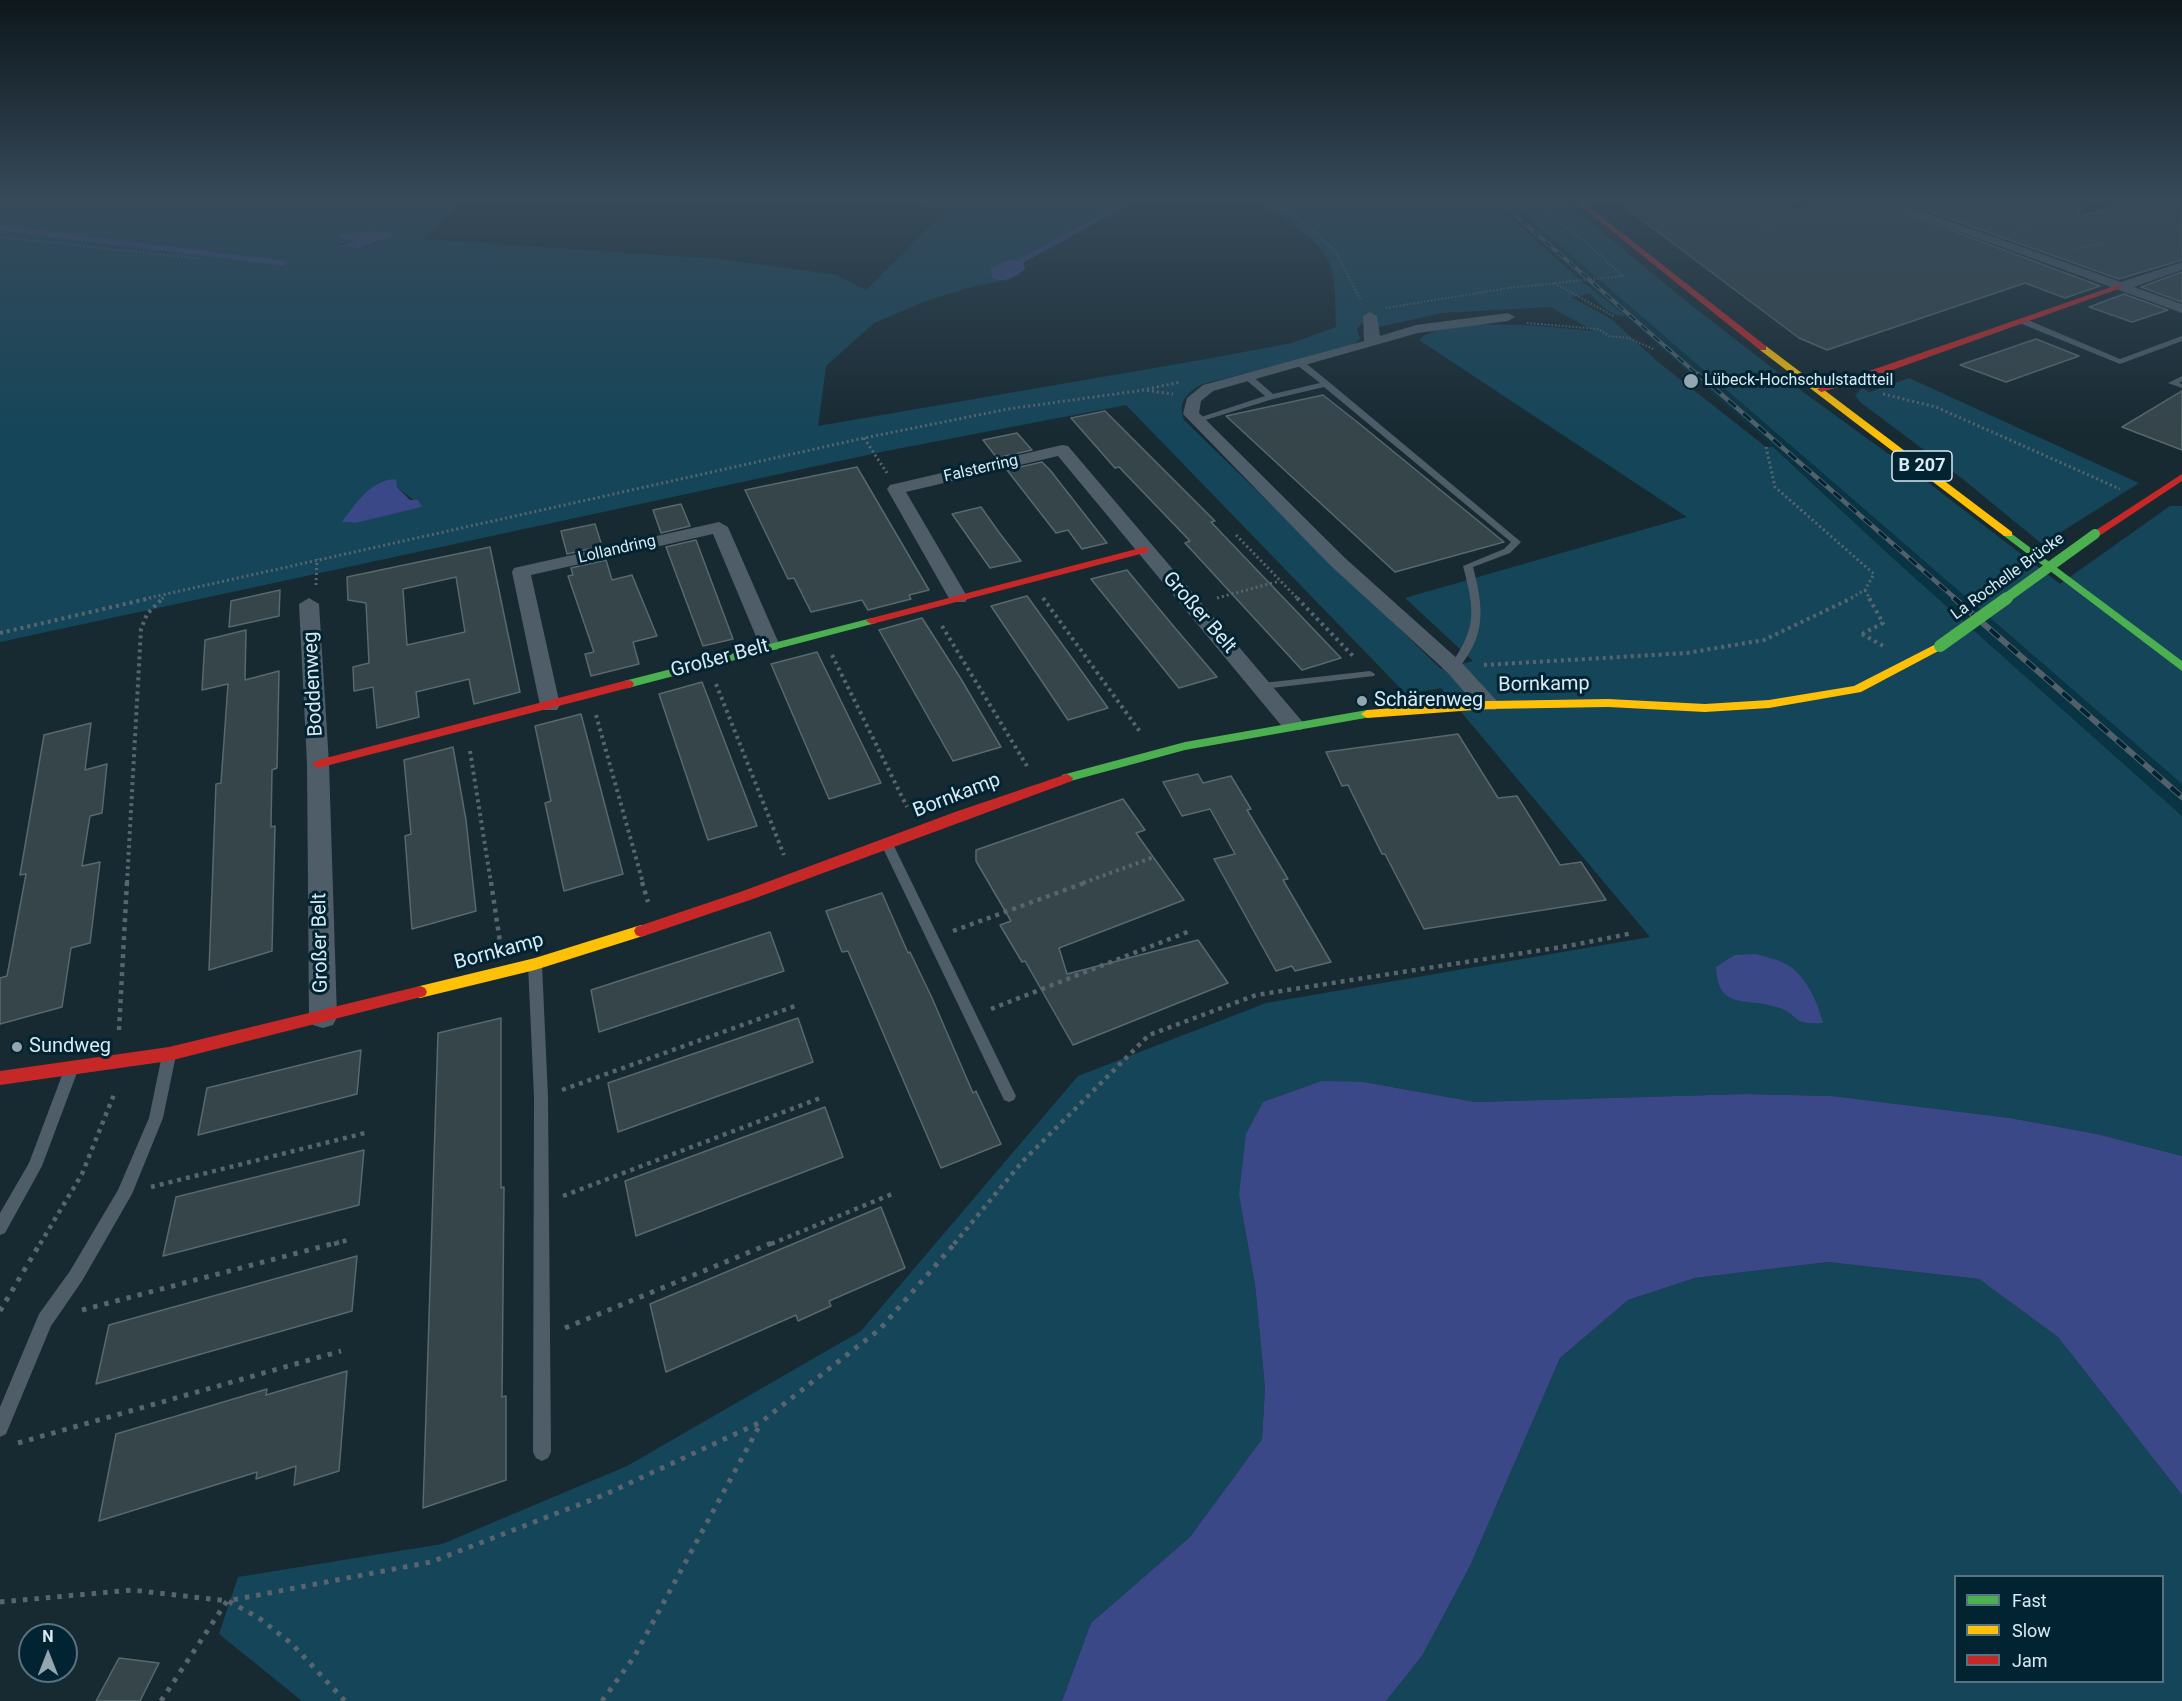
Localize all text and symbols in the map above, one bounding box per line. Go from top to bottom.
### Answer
place label: Lübeck-Hochschulstadtteil [1704,371,1893,391]
marker: Lübeck-Hochschulstadtteil [1682,372,1700,390]
street label: Falsterring [942,451,1020,487]
road number: B 207 [1892,451,1952,481]
street label: La Rochelle Brücke [1948,529,2068,625]
street label: Lollandring [576,532,658,568]
street label: Großer Belt [1157,567,1241,659]
street label: Boddenweg [299,631,329,737]
street label: Großer Belt [668,634,772,684]
street label: Bornkamp [1498,672,1590,698]
place label: Schärenweg [1374,689,1483,713]
marker: Schärenweg [1355,694,1369,708]
street label: Bornkamp [910,768,1004,824]
street label: Großer Belt [308,893,334,993]
street label: Bornkamp [452,929,546,975]
place label: Sundweg [29,1035,111,1059]
marker: Sundweg [10,1040,24,1054]
legend [1954,1575,2164,1683]
text: Fast [2012,1590,2047,1611]
text: Slow [2012,1620,2051,1641]
north arrow [18,1623,78,1683]
text: N [42,1627,54,1646]
text: Jam [2012,1650,2048,1671]

